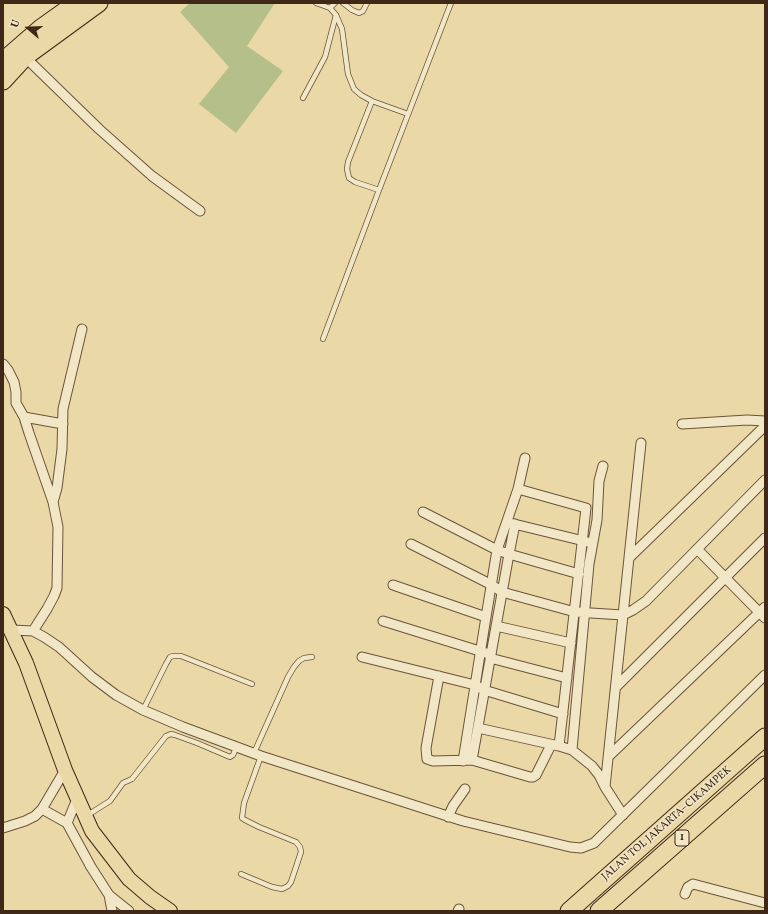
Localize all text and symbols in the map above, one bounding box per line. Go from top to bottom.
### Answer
north arrow [8,8,48,48]
text: U [8,18,24,30]
street label: JALAN TOL JAKARTA–CIKAMPEK [599,764,735,884]
road number: 1 [675,830,689,846]

